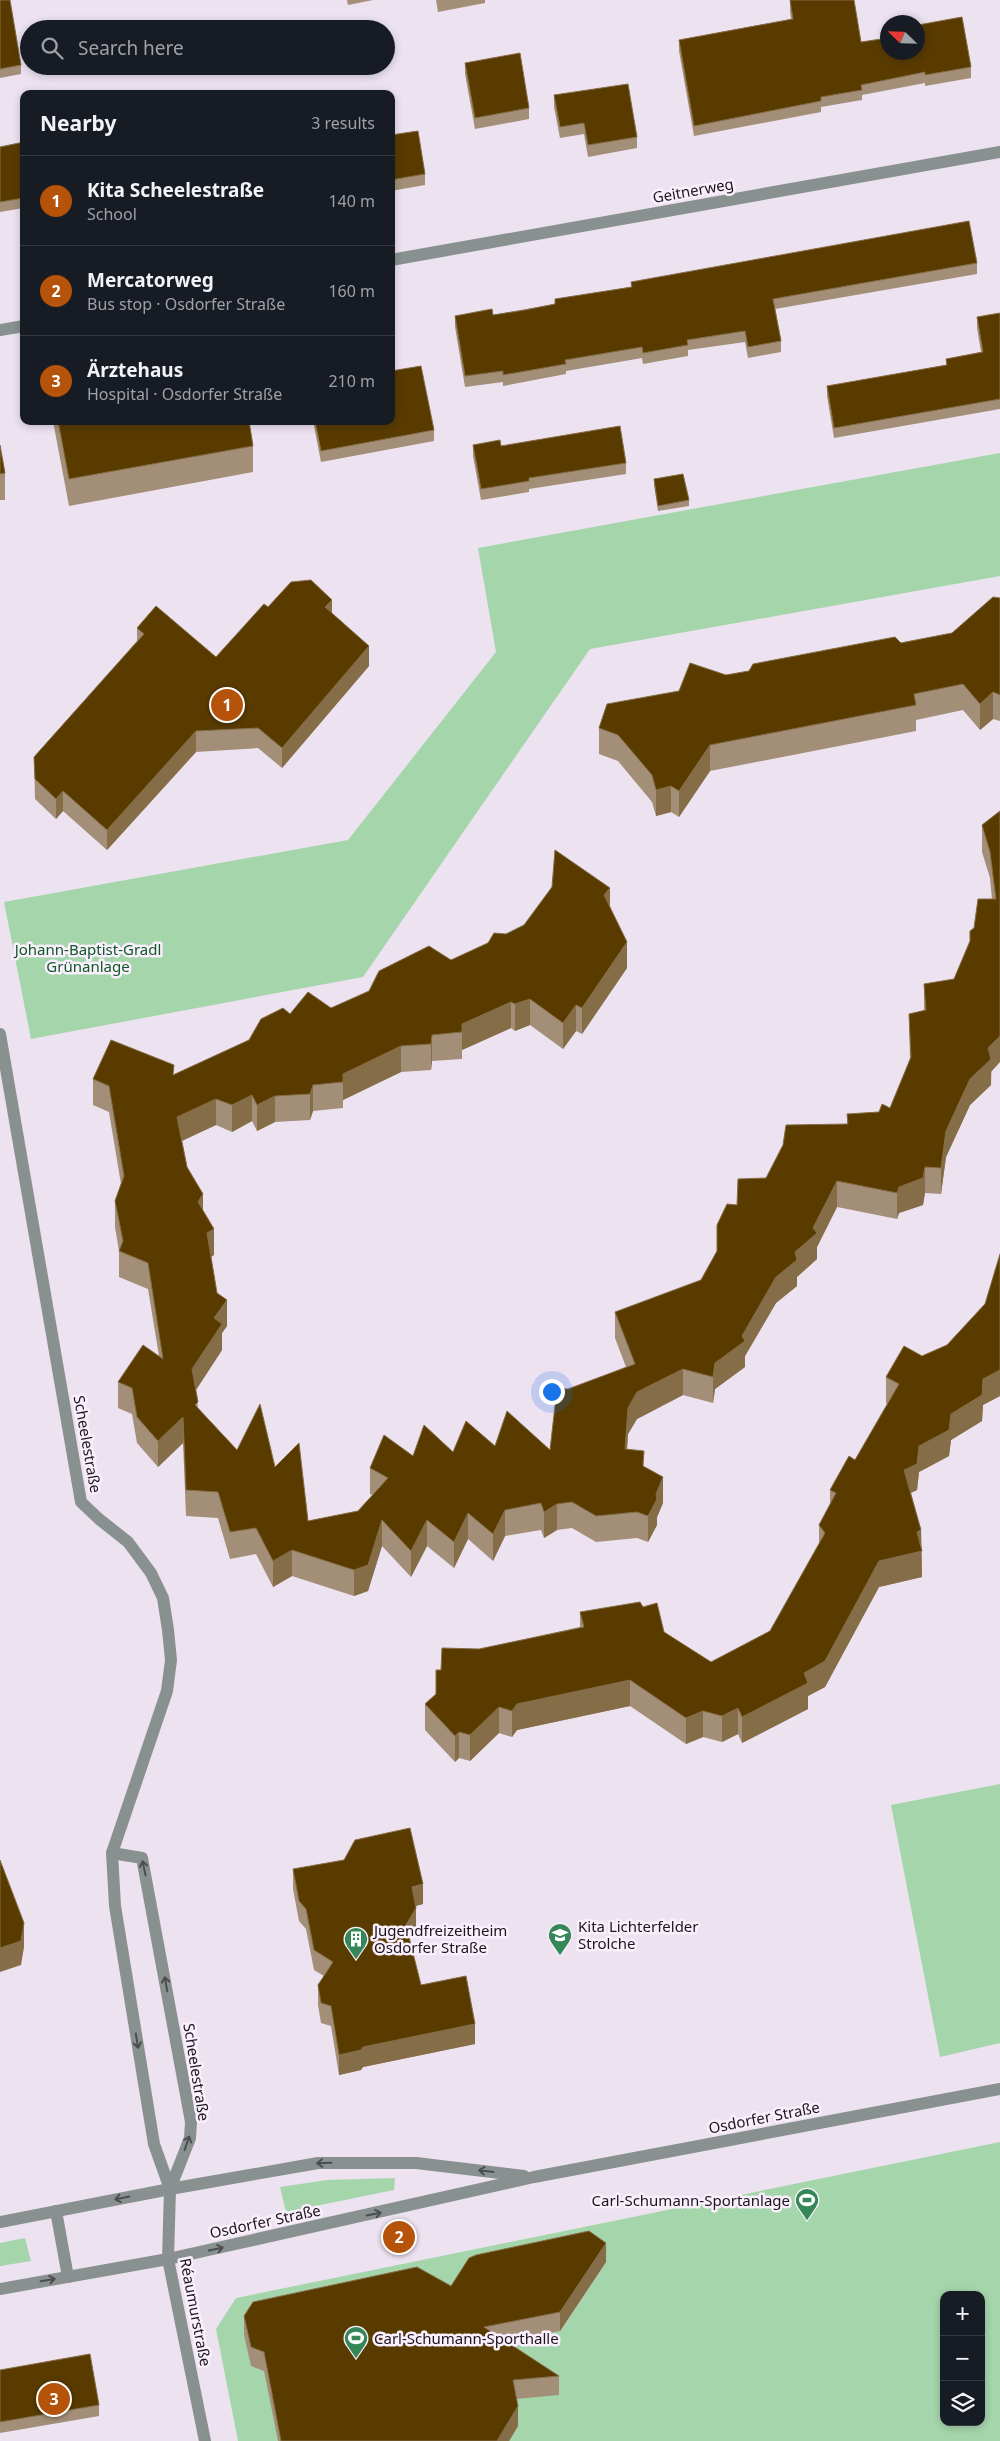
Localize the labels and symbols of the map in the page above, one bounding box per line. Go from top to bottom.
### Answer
north arrow [880,15,925,60]
street label: Geitnerweg [651,173,735,207]
pin: 1 [211,686,243,724]
park label: Johann-Baptist-Gradl Grünanlage [13,939,161,976]
your location [539,1379,565,1405]
street label: Scheelestraße [70,1394,106,1494]
one-way arrow [139,1860,148,1876]
place label: Kita Lichterfelder Strolche [578,1916,699,1953]
place label: Jugendfreizeitheim Osdorfer Straße [372,1920,507,1957]
school or university icon: Kita Lichterfelder Strolche [547,1922,573,1956]
building icon: Jugendfreizeitheim Osdorfer Straße [343,1926,369,1960]
one-way arrow [161,1976,171,1992]
street label: Scheelestraße [179,2022,215,2122]
one-way arrow [132,2033,142,2049]
street label: Osdorfer Straße [707,2096,821,2138]
one-way arrow [183,2136,192,2151]
one-way arrow [316,2159,332,2168]
one-way arrow [478,2166,494,2176]
sports icon: Carl-Schumann-Sportanlage [794,2187,820,2221]
place label: Carl-Schumann-Sportanlage [592,2190,790,2210]
one-way arrow [114,2194,130,2203]
street label: Osdorfer Straße [208,2199,322,2243]
one-way arrow [366,2209,382,2218]
pin: 2 [383,2218,415,2256]
one-way arrow [207,2243,223,2253]
street label: Réaumurstraße [176,2256,216,2368]
one-way arrow [40,2275,56,2285]
sports icon: Carl-Schumann-Sporthalle [343,2325,369,2359]
place label: Carl-Schumann-Sporthalle [374,2328,559,2348]
pin: 3 [38,2380,70,2418]

